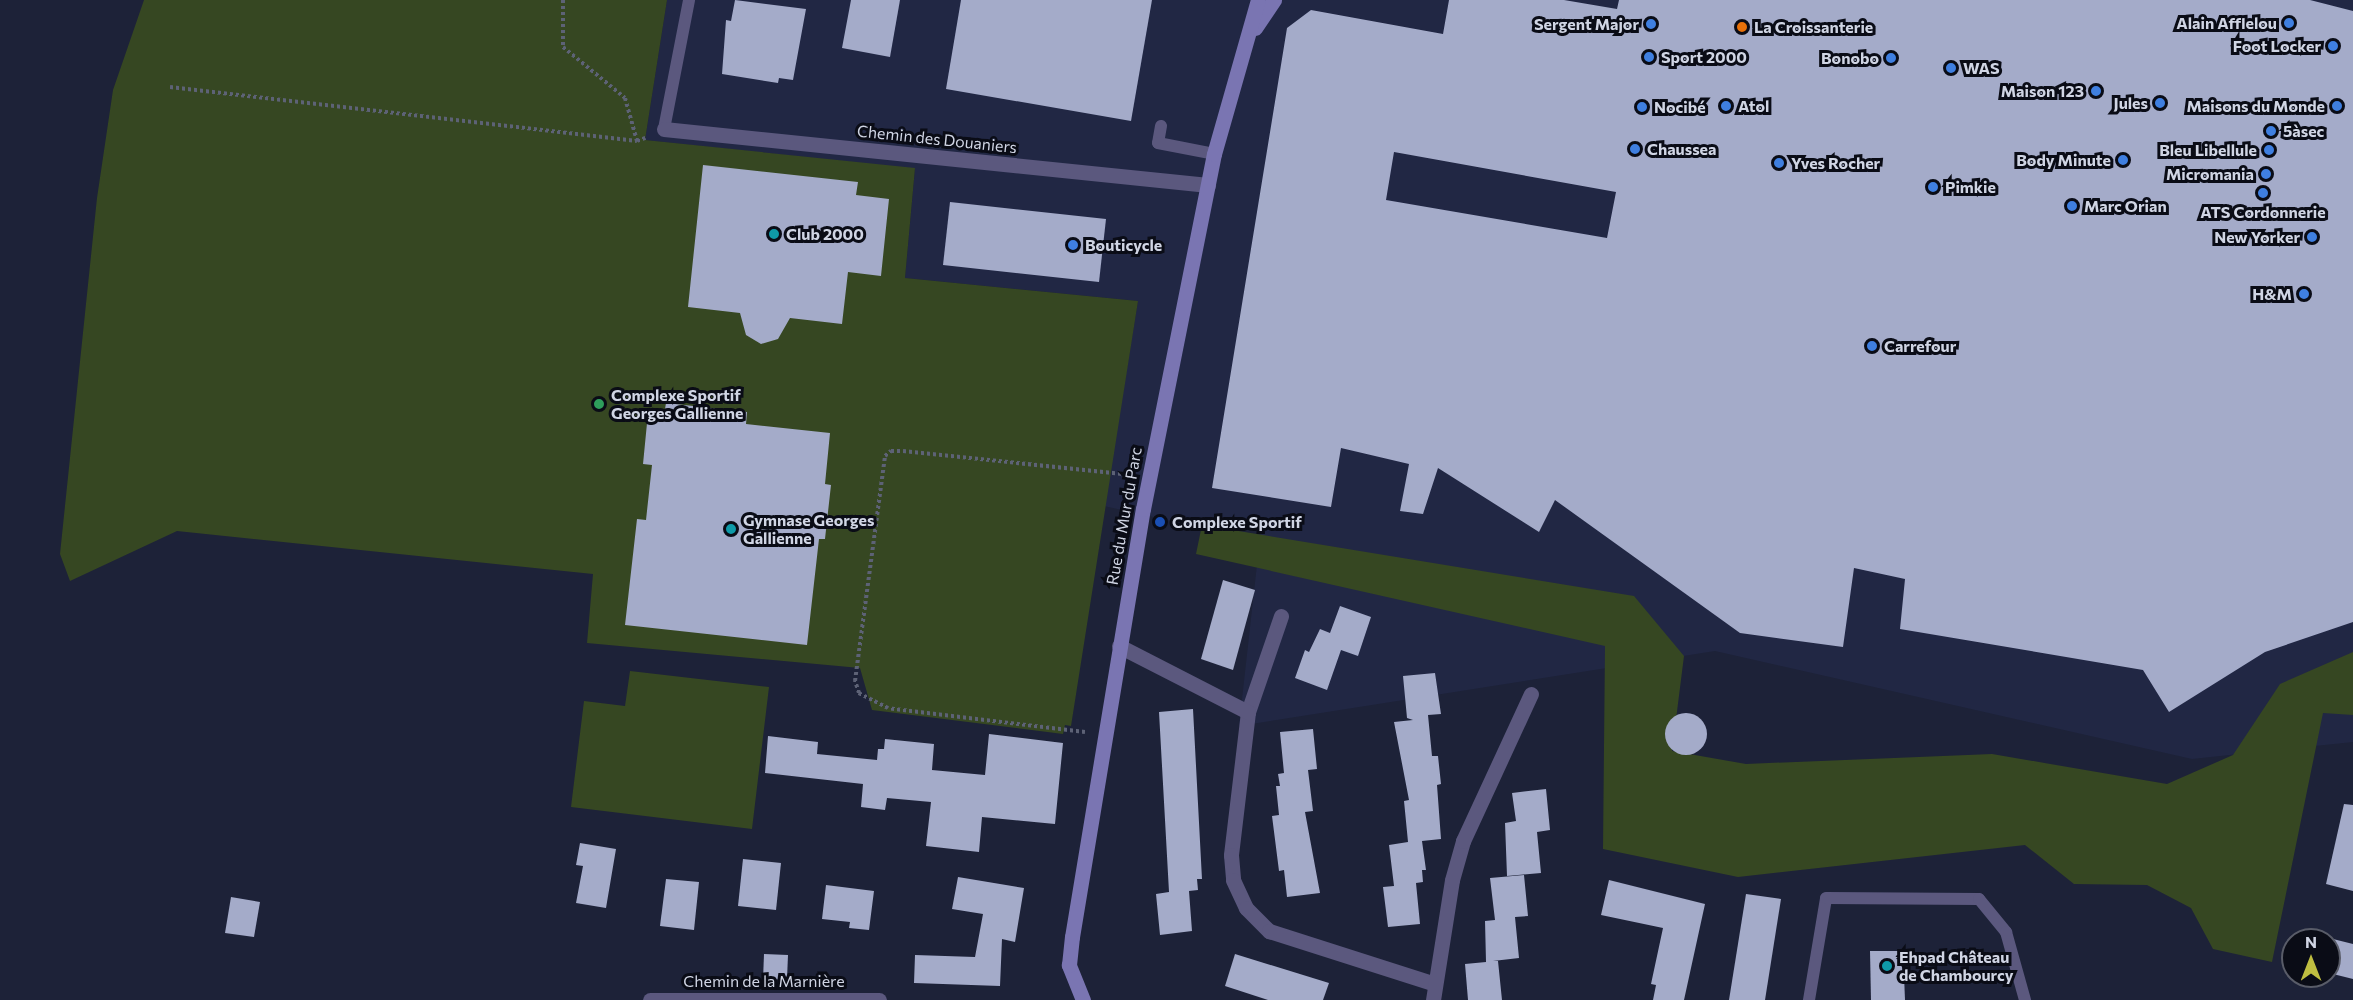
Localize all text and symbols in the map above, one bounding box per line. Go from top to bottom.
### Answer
place label: Alain Afflelou [2176,13,2277,33]
place label: Sergent Major [1534,14,1639,34]
marker: Alain Afflelou [2282,16,2296,30]
marker: Sergent Major [1644,17,1658,31]
place label: La Croissanterie [1754,17,1873,37]
marker: La Croissanterie [1735,20,1749,34]
place label: Foot Locker [2233,36,2321,56]
marker: Foot Locker [2326,39,2340,53]
place label: Sport 2000 [1661,47,1747,67]
place label: Bonobo [1821,48,1879,68]
marker: Sport 2000 [1642,50,1656,64]
marker: Bonobo [1884,51,1898,65]
place label: WAS [1963,58,2000,78]
marker: WAS [1944,61,1958,75]
place label: Maison 123 [2001,81,2084,101]
marker: Maison 123 [2089,84,2103,98]
place label: Jules [2114,93,2148,113]
place label: Atol [1738,96,1769,116]
marker: Jules [2153,96,2167,110]
place label: Maisons du Monde [2187,96,2325,116]
place label: Nocibé [1654,97,1706,117]
marker: Atol [1719,99,1733,113]
marker: Maisons du Monde [2330,99,2344,113]
marker: Nocibé [1635,100,1649,114]
street label: Chemin des Douaniers [856,121,1018,157]
place label: 5àsec [2283,121,2324,141]
marker: 5àsec [2264,124,2278,138]
place label: Chaussea [1647,139,1716,159]
place label: Bleu Libellule [2159,140,2257,160]
marker: Chaussea [1628,142,1642,156]
marker: Bleu Libellule [2262,143,2276,157]
place label: Body Minute [2016,150,2111,170]
place label: Yves Rocher [1791,153,1880,173]
marker: Body Minute [2116,153,2130,167]
marker: Yves Rocher [1772,156,1786,170]
place label: Micromania [2166,164,2254,184]
marker: Micromania [2259,167,2273,181]
place label: Pimkie [1945,177,1996,197]
marker: Pimkie [1926,180,1940,194]
marker: ATS Cordonnerie [2256,186,2270,200]
place label: Marc Orian [2084,196,2167,216]
marker: Marc Orian [2065,199,2079,213]
place label: ATS Cordonnerie [2200,202,2326,222]
place label: Club 2000 [786,224,864,244]
marker: Club 2000 [767,227,781,241]
place label: New Yorker [2214,227,2300,247]
marker: New Yorker [2305,230,2319,244]
place label: Bouticycle [1085,235,1162,255]
marker: Bouticycle [1066,238,1080,252]
place label: H&M [2252,284,2292,304]
marker: H&M [2297,287,2311,301]
place label: Carrefour [1884,336,1956,356]
marker: Carrefour [1865,339,1879,353]
place label: Complexe Sportif Georges Gallienne [611,385,743,423]
marker: Complexe Sportif Georges Gallienne [592,397,606,411]
street label: Rue du Mur du Parc [1102,446,1146,586]
place label: Gymnase Georges Gallienne [743,510,874,548]
place label: Complexe Sportif [1172,512,1302,532]
marker: Complexe Sportif [1153,515,1167,529]
marker: Gymnase Georges Gallienne [724,522,738,536]
north arrow [2281,928,2341,988]
text: N [2305,932,2317,951]
place label: Ehpad Château de Chambourcy [1899,947,2013,985]
marker: Ehpad Château de Chambourcy [1880,959,1894,973]
street label: Chemin de la Marnière [683,971,845,991]

